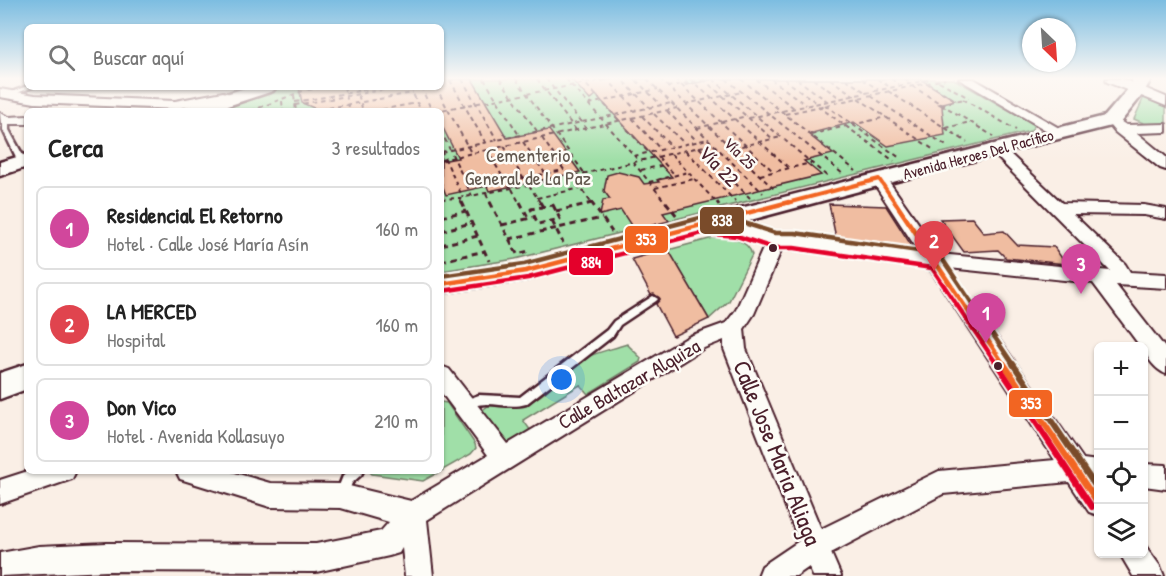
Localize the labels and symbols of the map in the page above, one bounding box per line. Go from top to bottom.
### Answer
north arrow [1022,18,1076,72]
street label: Avenida Heroes Del Pacífico [900,123,1056,185]
street label: Vía 25 [719,132,761,174]
street label: Vía 22 [693,139,746,192]
park label: Cementerio General de La Paz [465,141,592,191]
line badge: 838 [699,206,745,235]
text: 838 [711,209,733,231]
pin: 2 [914,222,954,271]
line badge: 353 [624,225,669,254]
text: 353 [635,228,657,250]
unlabelled marker [767,242,779,254]
pin: 3 [1062,244,1100,294]
line badge: 884 [568,247,614,276]
text: 884 [581,251,601,273]
pin: 1 [966,294,1006,343]
street label: Calle Baltazar Alquiza [553,332,705,435]
street label: Calle Jose Maria Aliaga [726,355,830,550]
unlabelled marker [992,360,1004,372]
your location [547,365,576,394]
line badge: 353 [1008,389,1053,418]
text: 353 [1020,392,1042,414]

